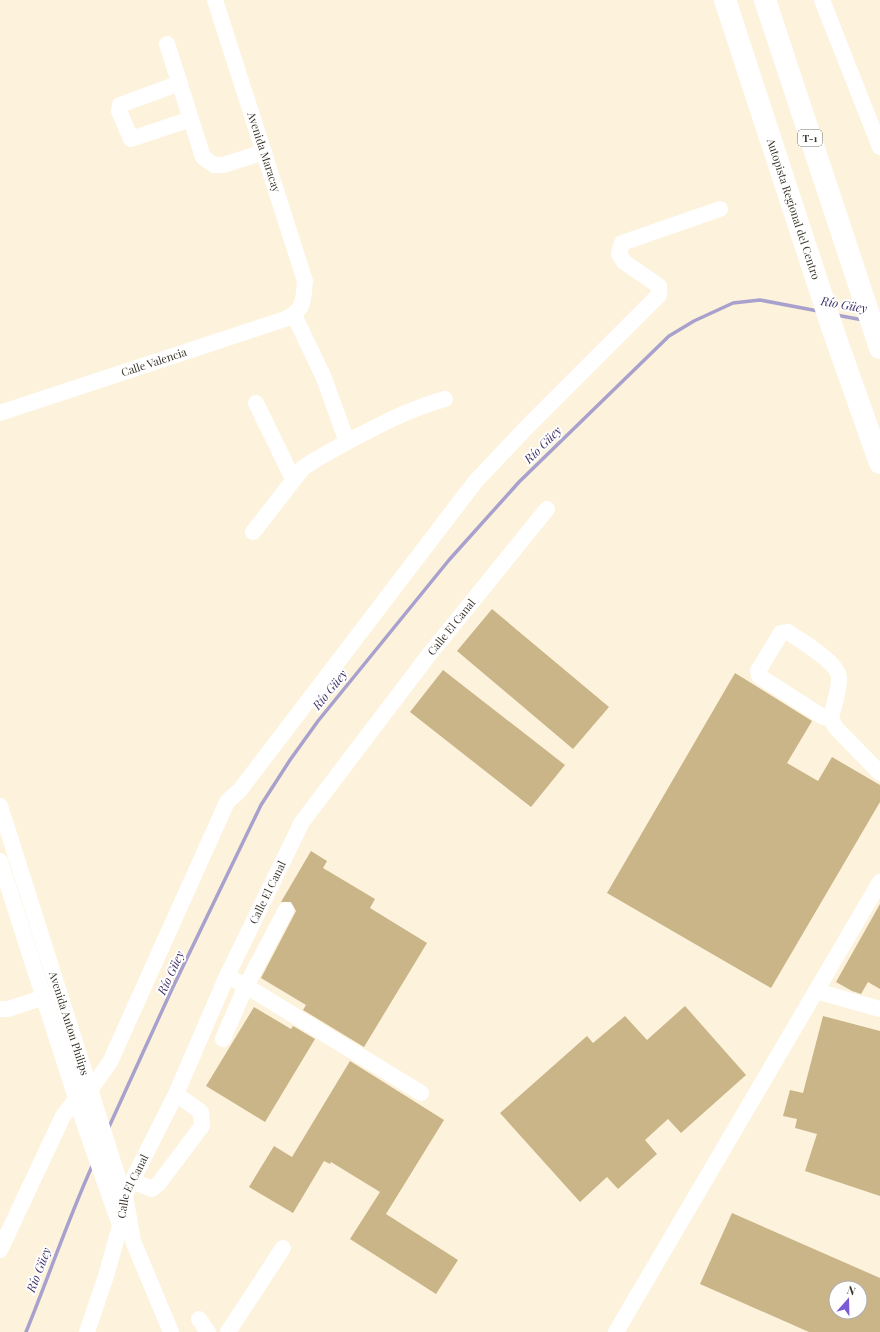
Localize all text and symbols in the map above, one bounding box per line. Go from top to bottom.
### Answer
street label: Avenida Maracay [244,109,285,194]
road number: T-1 [798,130,822,146]
street label: Autopista Regional del Centro [764,136,824,281]
water label: Río Güey [819,292,869,316]
street label: Calle Valencia [119,344,189,380]
water label: Río Güey [519,422,565,467]
street label: Calle El Canal [424,595,478,658]
water label: Río Güey [308,666,350,713]
street label: Calle El Canal [245,858,289,926]
water label: Río Güey [153,948,187,998]
street label: Avenida Anton Philips [46,968,93,1077]
street label: Calle El Canal [113,1151,151,1220]
water label: Río Güey [22,1245,54,1295]
north arrow [828,1280,868,1320]
text: N [845,1282,858,1299]

